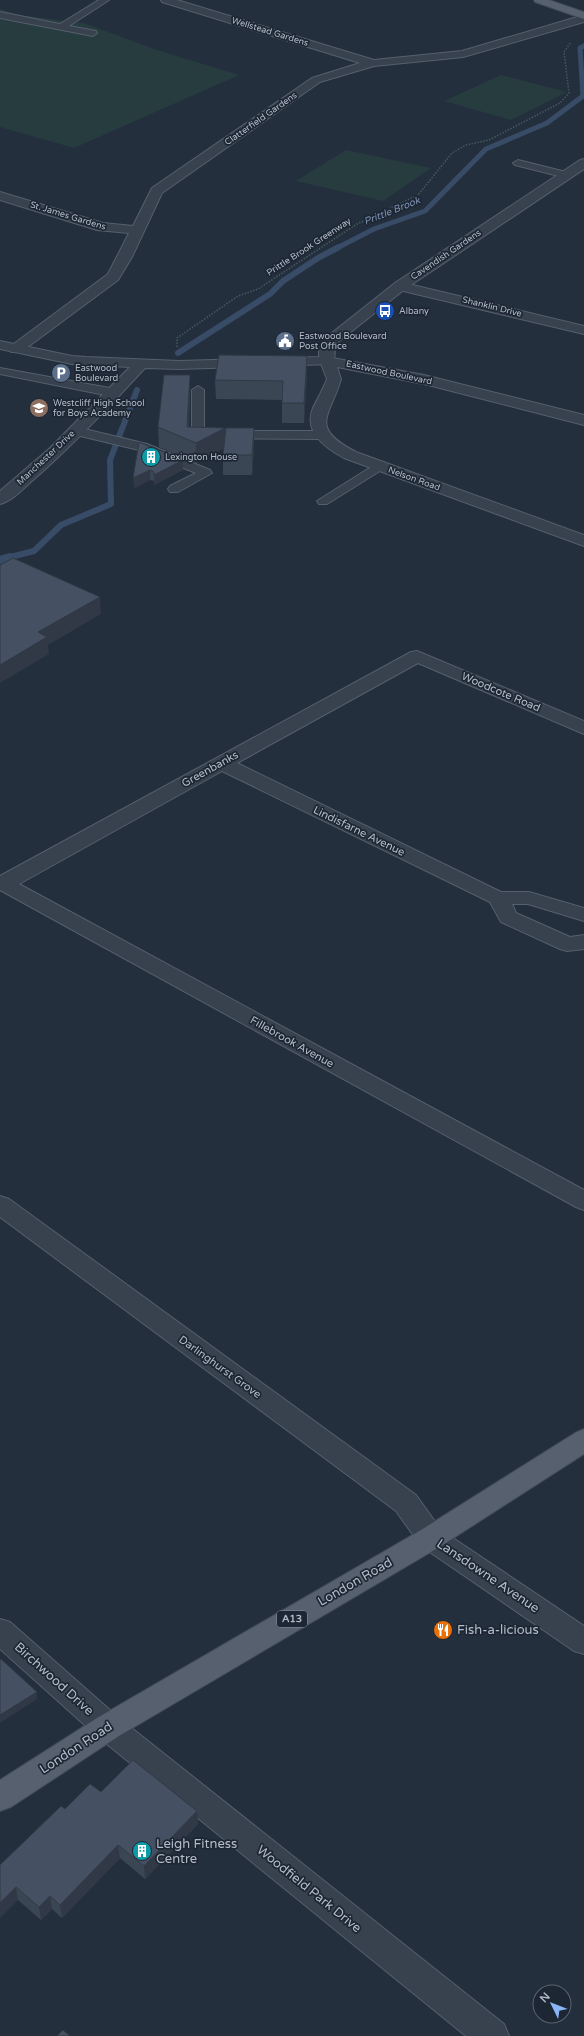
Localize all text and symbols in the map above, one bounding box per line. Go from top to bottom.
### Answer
street label: Wellstead Gardens [230,15,310,49]
street label: Clatterfield Gardens [223,90,299,148]
water label: Prittle Brook [362,194,423,228]
street label: St. James Gardens [29,199,107,233]
street label: Prittle Brook Greenway [265,215,353,278]
street label: Cavendish Gardens [409,227,483,283]
street label: Shanklin Drive [461,294,523,320]
bus stop icon: Albany [374,300,396,322]
place label: Albany [399,306,429,317]
public building icon: Eastwood Boulevard Post Office [274,330,296,352]
place label: Eastwood Boulevard Post Office [299,331,387,352]
street label: Eastwood Boulevard [345,359,433,387]
parking icon: Eastwood Boulevard [50,362,72,384]
place label: Eastwood Boulevard [75,363,118,384]
school or university icon: Westcliff High School for Boys Academy [28,397,50,419]
place label: Westcliff High School for Boys Academy [53,398,145,419]
street label: Manchester Drive [15,428,77,488]
building icon: Lexington House [140,446,162,468]
place label: Lexington House [165,452,237,463]
street label: Nelson Road [386,464,442,494]
street label: Woodcote Road [460,670,542,714]
street label: Greenbanks [179,748,241,790]
street label: Lindisfarne Avenue [311,803,407,859]
street label: Fillebrook Avenue [248,1014,336,1070]
street label: Darlinghurst Grove [176,1333,264,1401]
street label: Lansdowne Avenue [434,1536,542,1616]
street label: London Road [315,1554,395,1610]
road number: A13 [277,1611,307,1627]
restaurant icon: Fish-a-licious [432,1619,454,1641]
place label: Fish-a-licious [457,1622,539,1638]
street label: Birchwood Drive [11,1639,97,1719]
street label: London Road [37,1719,115,1777]
place label: Leigh Fitness Centre [156,1836,237,1867]
building icon: Leigh Fitness Centre [131,1840,153,1862]
street label: Woodfield Park Drive [253,1842,365,1936]
north arrow [532,1984,572,2024]
text: N [537,1990,553,2005]

